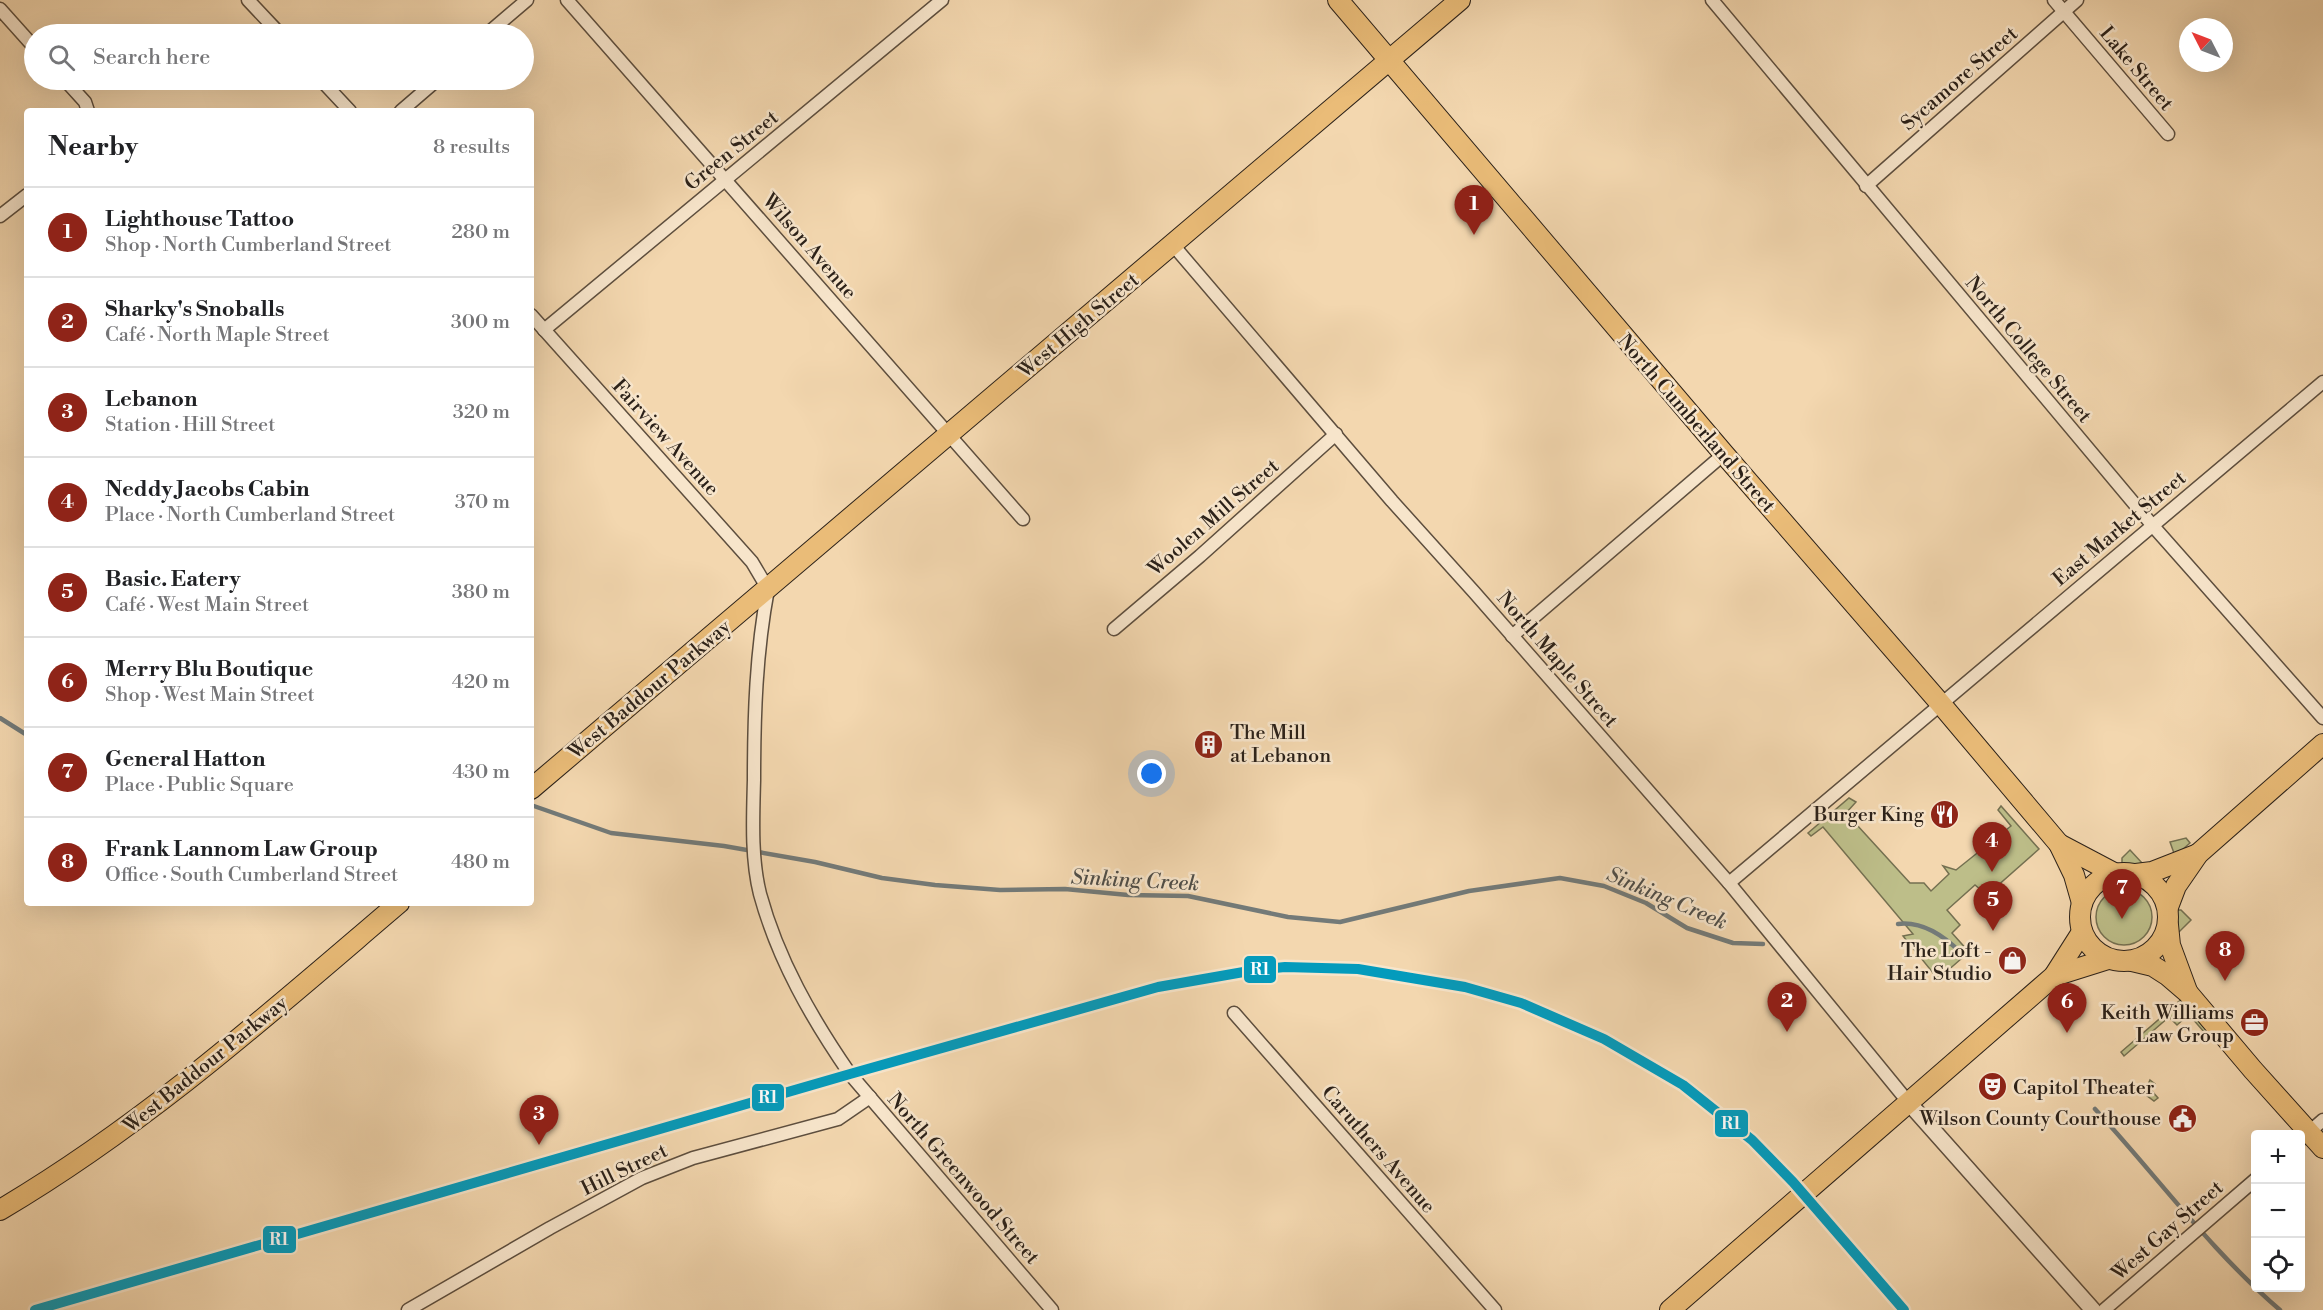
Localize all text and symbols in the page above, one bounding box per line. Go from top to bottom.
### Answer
north arrow [2179,18,2233,72]
street label: Sycamore Street [1897,22,2023,137]
street label: Lake Street [2093,22,2178,116]
search box [24,24,534,90]
icon: search [45,41,78,74]
text: Search here [93,44,210,71]
street label: Green Street [680,106,784,197]
text: Nearby [48,131,138,163]
text: 8 results [433,135,510,160]
pin: 1 [1454,186,1494,235]
street label: Wilson Avenue [756,188,862,305]
text: Lighthouse Tattoo [105,206,294,233]
text: 1 [63,220,72,245]
text: 280 m [451,220,510,245]
text: Shop · North Cumberland Street [105,233,391,258]
street label: West High Street [1013,268,1145,385]
street label: North College Street [1959,271,2097,428]
text: Sharky's Snoballs [105,296,284,323]
text: 2 [61,310,74,335]
text: 300 m [451,310,510,335]
text: Café · North Maple Street [105,323,330,348]
street label: North Cumberland Street [1611,329,1780,518]
street label: Fairview Avenue [606,374,724,502]
text: Lebanon [105,386,198,413]
text: 3 [61,400,74,425]
text: 320 m [453,400,510,425]
text: Station · Hill Street [105,413,275,438]
street label: Woolen Mill Street [1142,454,1285,583]
street label: East Market Street [2048,466,2192,592]
text: Neddy Jacobs Cabin [105,476,310,503]
text: 4 [61,490,74,515]
text: 370 m [455,490,510,515]
text: Place · North Cumberland Street [105,503,395,528]
text: Basic. Eatery [105,566,241,593]
text: 5 [61,580,74,605]
text: 380 m [452,580,510,605]
street label: North Maple Street [1491,587,1623,733]
text: Café · West Main Street [105,593,309,618]
street label: West Baddour Parkway [563,615,737,766]
text: Merry Blu Boutique [105,656,313,683]
text: 6 [61,670,74,695]
text: 420 m [452,670,510,695]
text: Shop · West Main Street [105,683,315,708]
place label: The Mill at Lebanon [1230,721,1331,769]
building icon: The Mill at Lebanon [1193,728,1225,760]
text: General Hatton [105,746,265,773]
your location [1137,759,1166,788]
text: 7 [62,760,73,785]
text: 430 m [452,760,510,785]
text: Place · Public Square [105,773,294,798]
restaurant icon: Burger King [1929,798,1961,830]
place label: Burger King [1813,803,1925,828]
pin: 4 [1972,822,2012,872]
text: Frank Lannom Law Group [105,836,378,863]
text: 8 [61,850,74,875]
text: 480 m [451,850,510,875]
water label: Sinking Creek [1602,862,1731,936]
text: Office · South Cumberland Street [105,863,398,888]
water label: Sinking Creek [1070,865,1200,897]
pin: 7 [2102,870,2142,919]
pin: 5 [1974,882,2012,931]
pin: 8 [2206,932,2244,981]
place label: The Loft - Hair Studio [1887,939,1992,987]
shop icon: The Loft - Hair Studio [1997,945,2029,977]
line badge: R1 [1243,955,1277,984]
text: R1 [1250,960,1270,980]
pin: 2 [1768,982,1806,1032]
pin: 6 [2048,984,2086,1033]
street label: West Baddour Parkway [118,991,294,1140]
place label: Keith Williams Law Group [2101,1001,2234,1049]
office icon: Keith Williams Law Group [2239,1007,2271,1039]
theatre icon: Capitol Theater [1976,1071,2008,1103]
place label: Capitol Theater [2013,1076,2155,1101]
street label: Caruthers Avenue [1316,1081,1440,1219]
line badge: R1 [751,1083,785,1112]
text: R1 [758,1088,778,1108]
street label: North Greenwood Street [881,1088,1044,1270]
pin: 3 [520,1096,558,1145]
public building icon: Wilson County Courthouse [2166,1102,2198,1134]
place label: Wilson County Courthouse [1918,1107,2161,1132]
line badge: R1 [1714,1109,1749,1138]
text: R1 [1721,1114,1741,1134]
map controls [2251,1130,2305,1292]
button: + [2251,1130,2305,1184]
street label: Hill Street [577,1139,672,1202]
street label: West Gay Street [2106,1176,2229,1287]
button: − [2251,1184,2305,1238]
line badge: R1 [262,1225,297,1254]
text: R1 [269,1230,289,1250]
button: locate [2251,1238,2305,1292]

